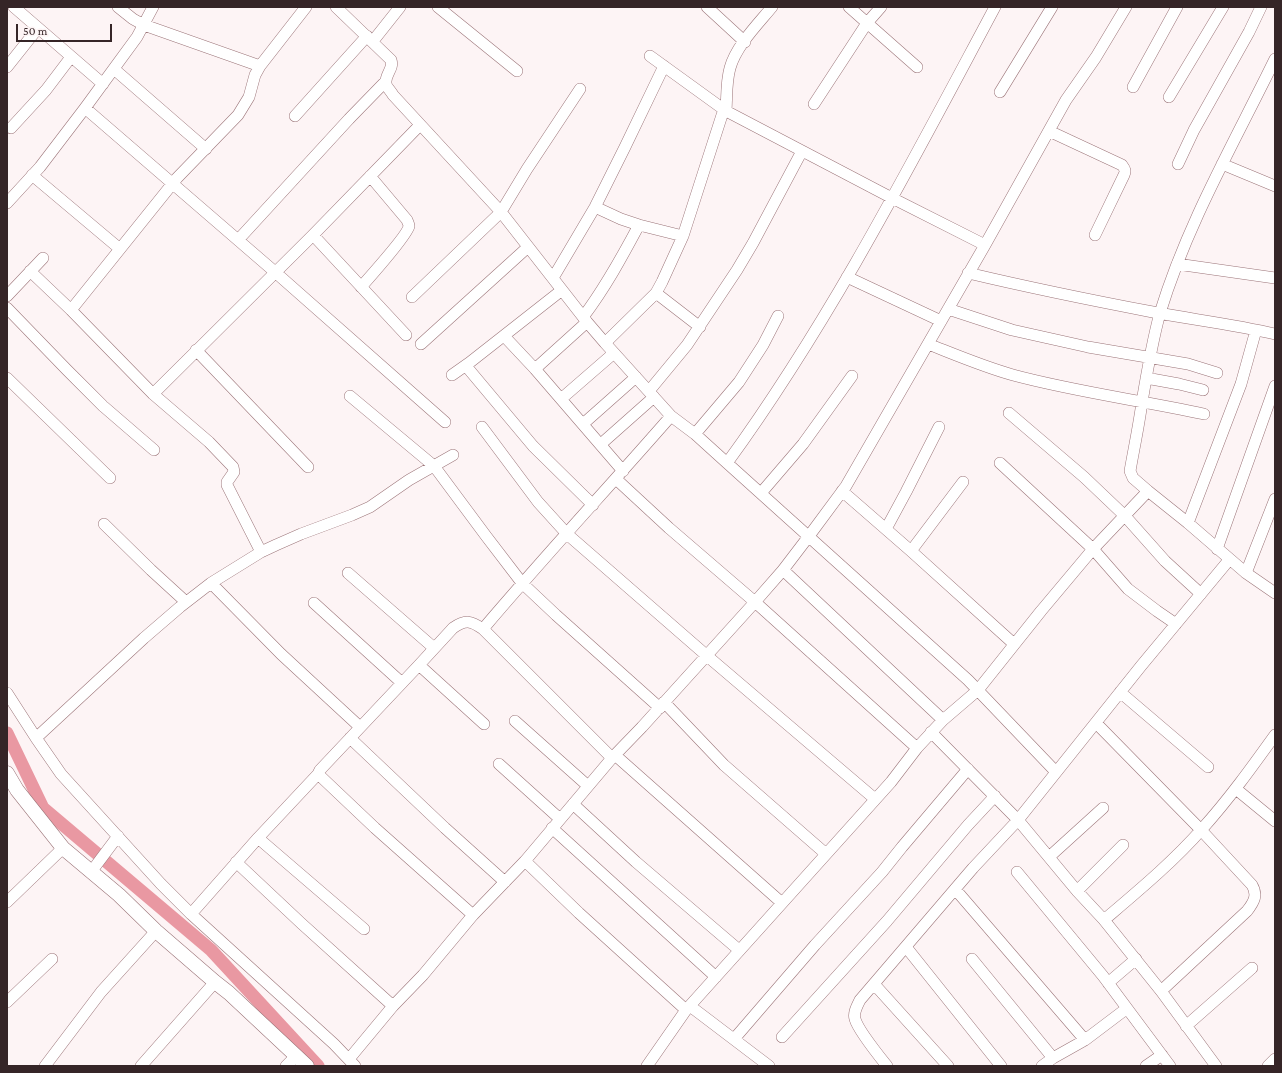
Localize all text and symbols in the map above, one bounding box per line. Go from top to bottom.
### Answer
scale bar [18,16,114,42]
text: 50 m [23,24,47,38]

